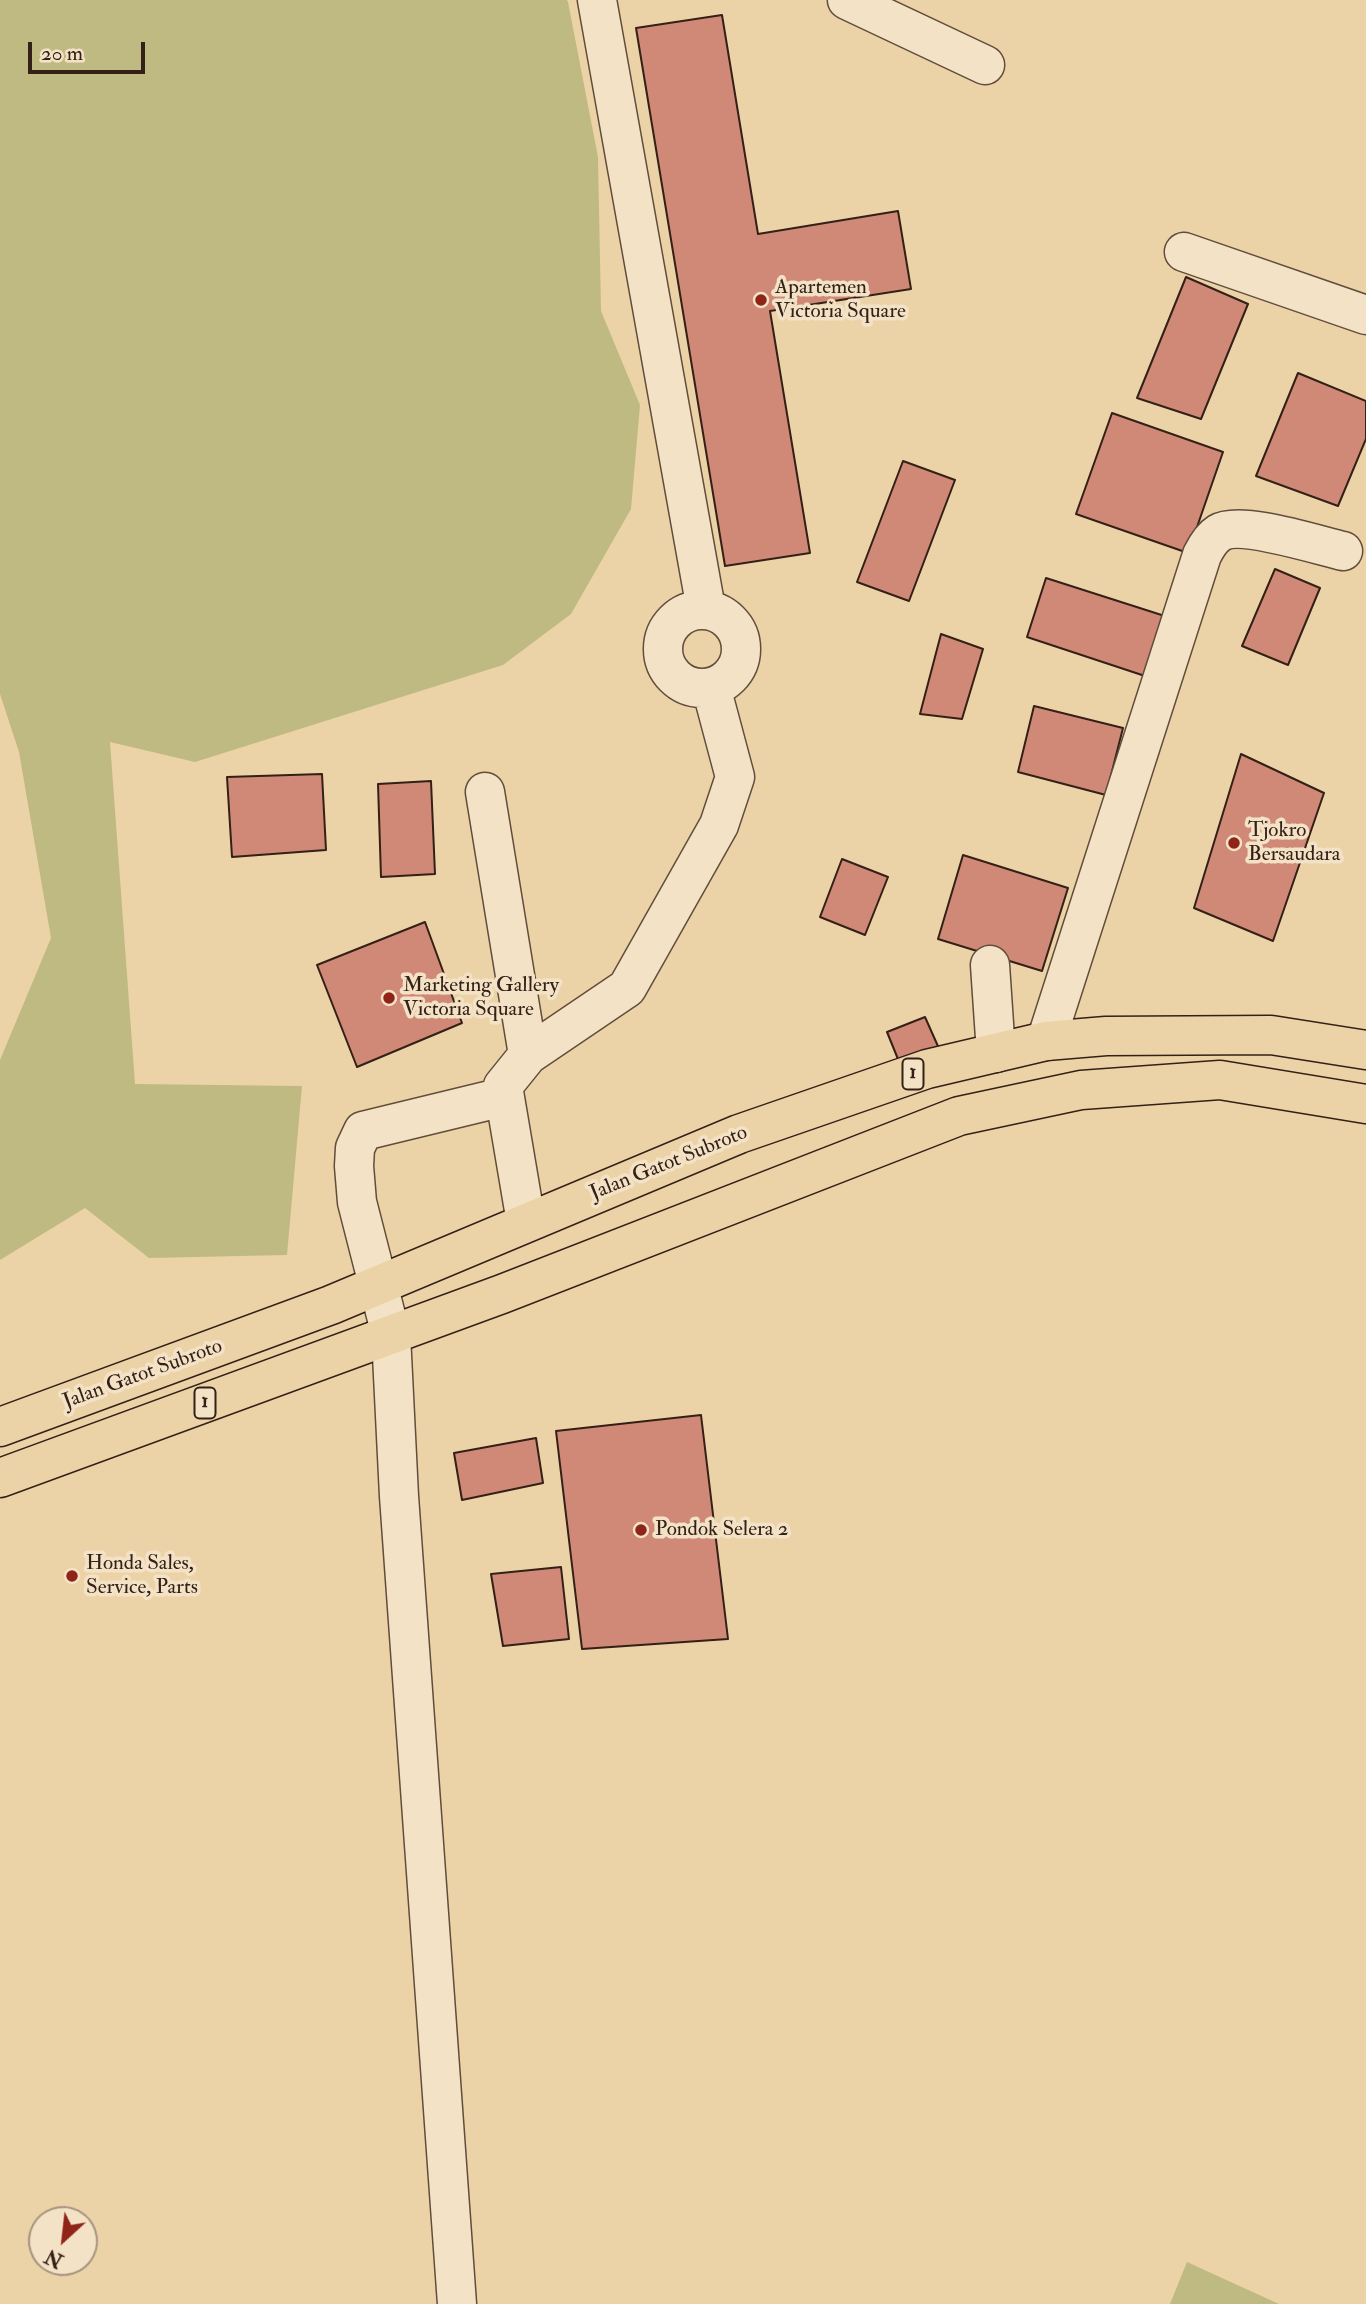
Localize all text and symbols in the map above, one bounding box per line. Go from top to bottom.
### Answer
scale bar [32,28,149,72]
text: 20 m [41,40,83,67]
place label: Apartemen Victoria Square [775,275,906,325]
marker: Apartemen Victoria Square [753,292,769,308]
place label: Tjokro Bersaudara [1248,818,1340,868]
marker: Tjokro Bersaudara [1226,835,1242,851]
place label: Marketing Gallery Victoria Square [403,973,559,1023]
marker: Marketing Gallery Victoria Square [381,990,397,1006]
road number: 1 [902,1058,923,1090]
street label: Jalan Gatot Subroto [587,1121,751,1207]
street label: Jalan Gatot Subroto [60,1334,226,1416]
road number: 1 [194,1387,216,1418]
place label: Pondok Selera 2 [655,1517,788,1543]
marker: Pondok Selera 2 [633,1522,649,1538]
place label: Honda Sales, Service, Parts [86,1551,198,1601]
marker: Honda Sales, Service, Parts [64,1568,80,1584]
north arrow [28,2206,98,2276]
text: N [41,2243,67,2272]

